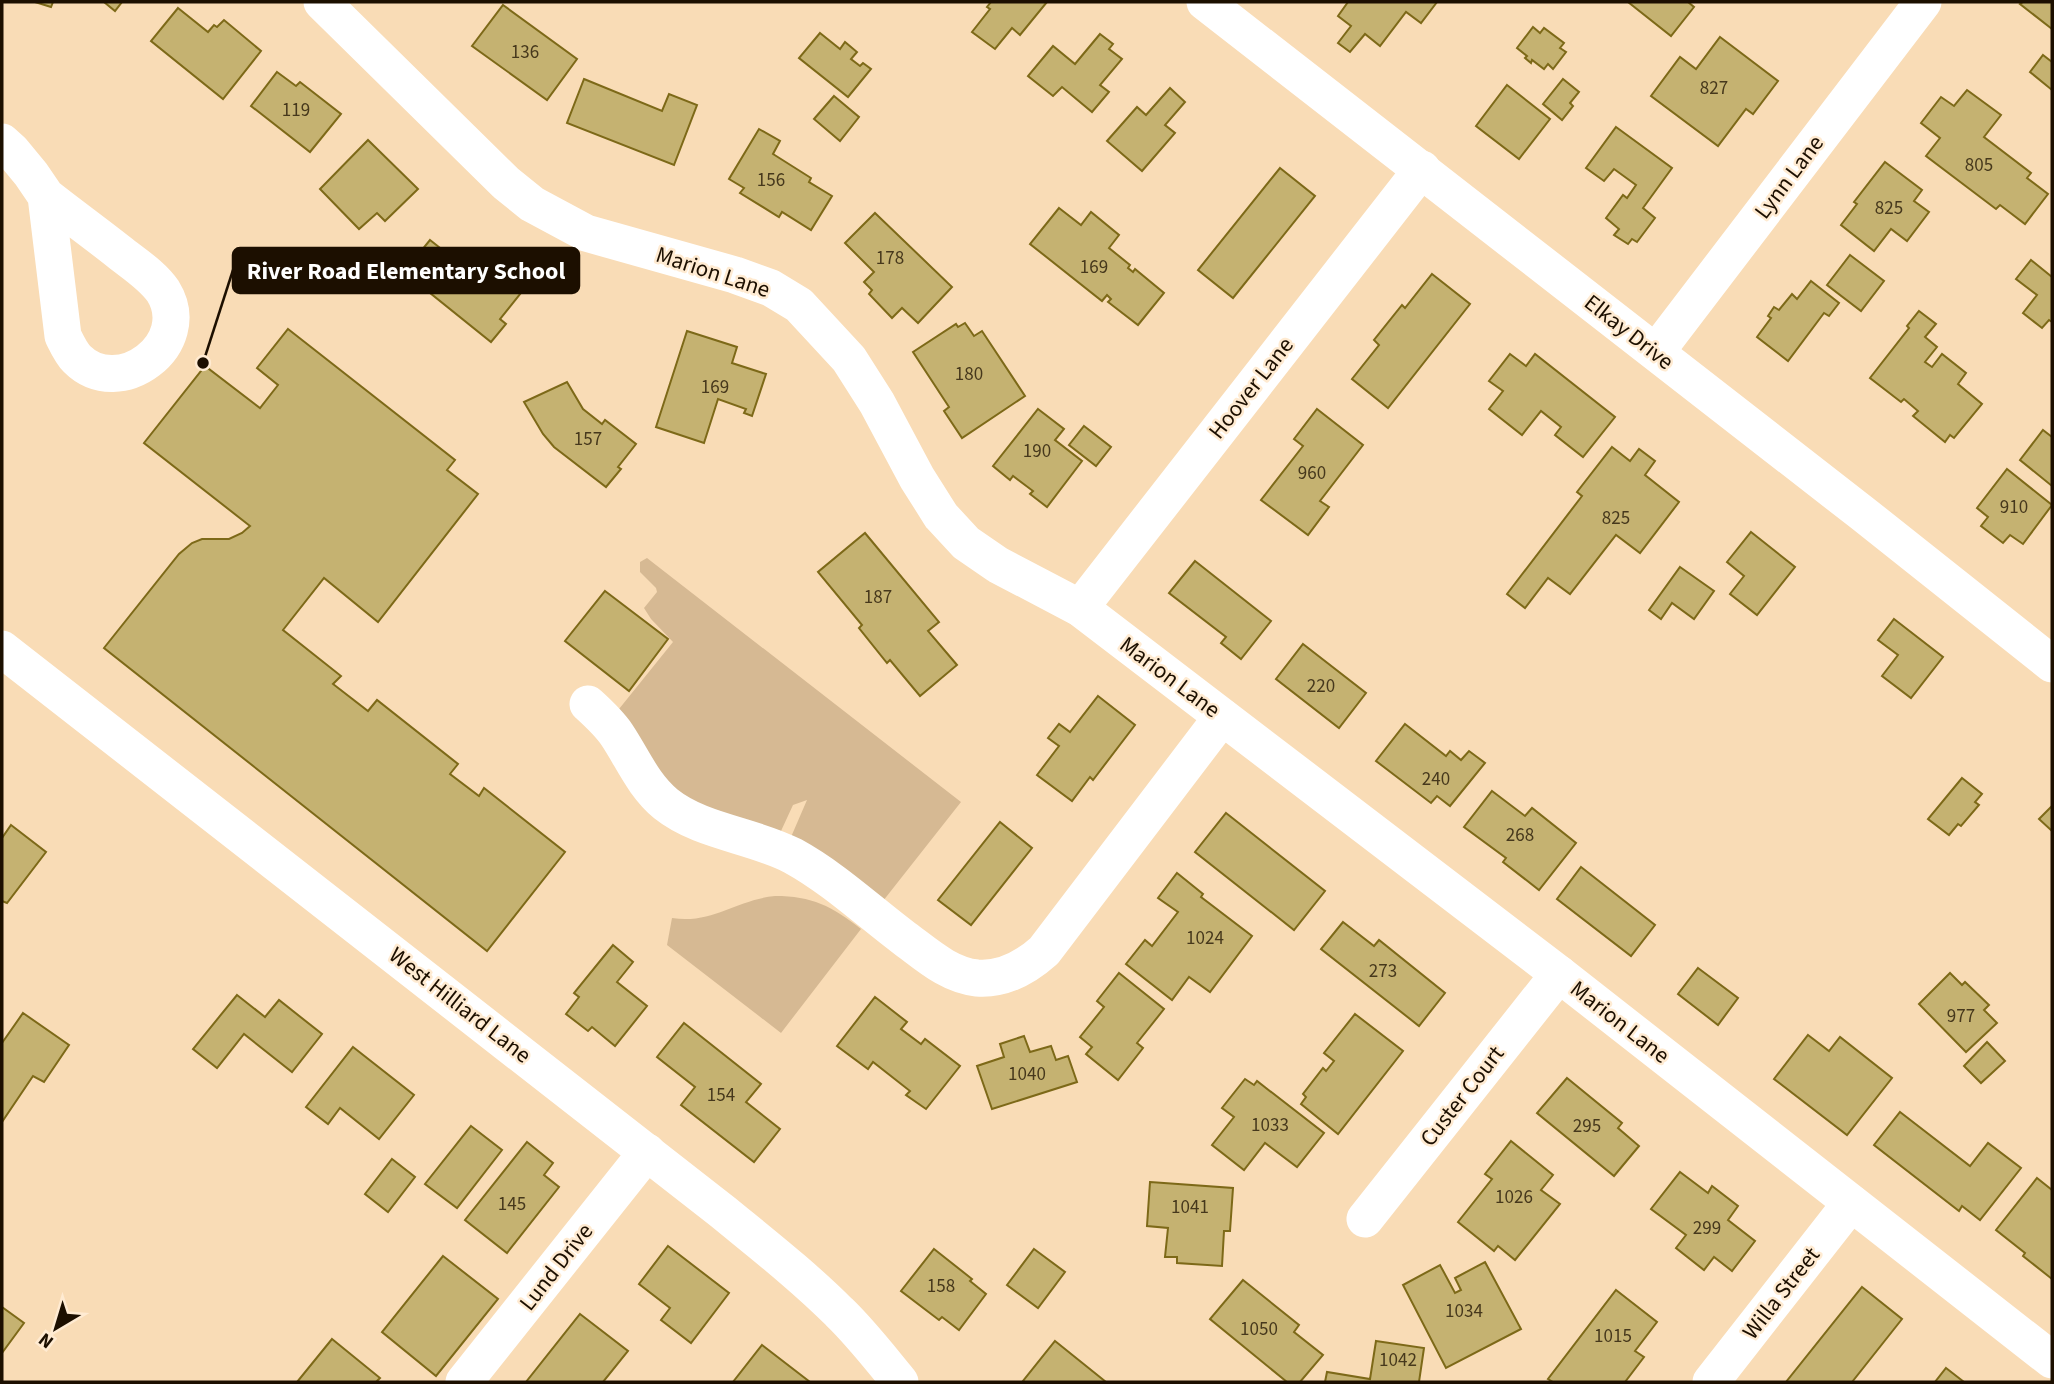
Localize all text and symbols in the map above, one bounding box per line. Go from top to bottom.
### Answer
house number: 136 [511,39,539,66]
house number: 827 [1700,75,1728,102]
house number: 119 [282,97,310,124]
street label: Lynn Lane [1746,128,1832,226]
house number: 805 [1965,152,1993,179]
house number: 156 [757,167,785,194]
house number: 825 [1875,195,1903,222]
street label: Marion Lane [652,238,774,306]
house number: 178 [876,245,904,272]
callout: River Road Elementary School [233,248,579,293]
text: River Road Elementary School [247,254,565,289]
house number: 169 [1080,254,1108,281]
street label: Elkay Drive [1577,286,1681,378]
street label: Hoover Lane [1201,330,1301,446]
house number: 180 [955,361,983,388]
house number: 169 [701,374,729,401]
house number: 157 [574,426,602,453]
house number: 190 [1023,438,1051,465]
house number: 960 [1298,460,1326,487]
house number: 910 [2000,494,2028,521]
house number: 825 [1602,505,1630,532]
house number: 187 [864,584,892,611]
street label: Marion Lane [1113,628,1227,726]
house number: 220 [1307,673,1335,700]
house number: 240 [1422,766,1450,793]
house number: 268 [1506,822,1534,849]
house number: 1024 [1186,925,1224,952]
street label: West Hilliard Lane [382,939,538,1071]
house number: 273 [1369,958,1397,985]
street label: Marion Lane [1563,973,1677,1071]
house number: 977 [1947,1003,1975,1030]
street label: Custer Court [1412,1038,1512,1153]
house number: 1040 [1008,1061,1046,1088]
house number: 154 [707,1082,735,1109]
house number: 1033 [1251,1112,1289,1139]
house number: 295 [1573,1113,1601,1140]
house number: 1026 [1495,1184,1533,1211]
house number: 145 [498,1191,526,1218]
house number: 1041 [1171,1194,1209,1221]
house number: 299 [1693,1215,1721,1242]
street label: Lund Drive [511,1216,601,1318]
street label: Willa Street [1734,1240,1828,1346]
house number: 158 [927,1273,955,1300]
north arrow [21,1293,91,1363]
house number: 1034 [1445,1298,1483,1325]
house number: 1050 [1240,1316,1278,1343]
house number: 1015 [1594,1323,1632,1350]
text: N [33,1326,60,1355]
house number: 1042 [1379,1347,1417,1374]

